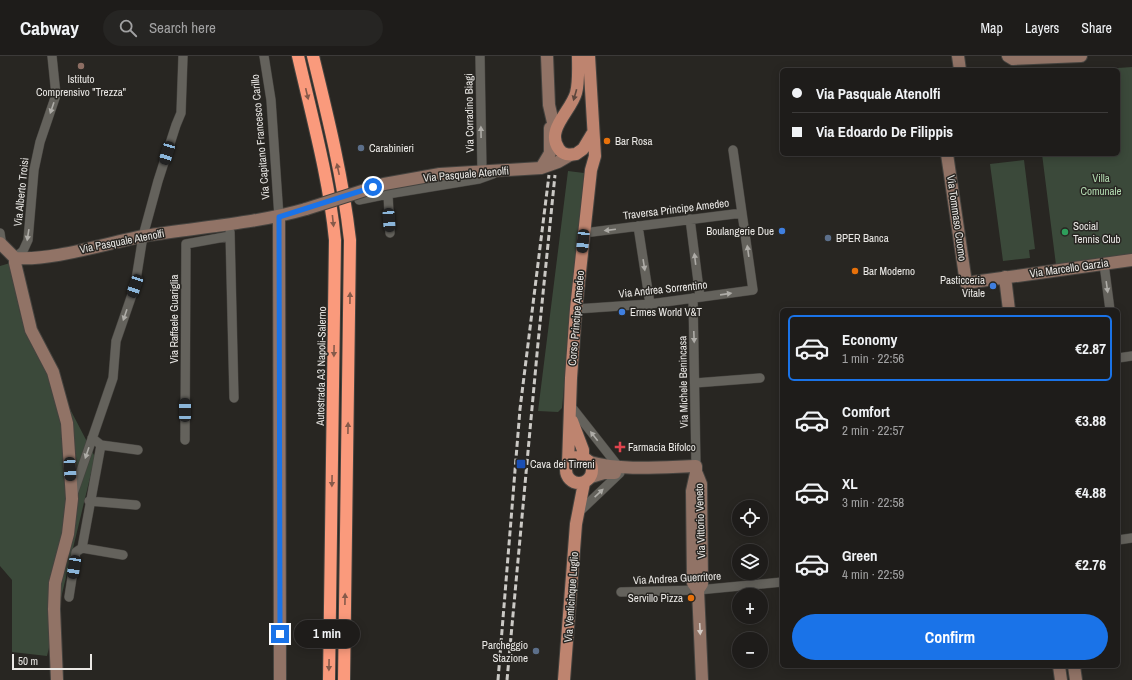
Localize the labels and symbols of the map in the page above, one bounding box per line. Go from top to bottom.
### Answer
marker: Istituto Comprensivo "Trezza" [76,61,86,71]
place label: Istituto Comprensivo "Trezza" [36,72,126,99]
street label: Via Corradino Biagi [461,73,477,153]
street label: Via Capitano Francesco Carillo [248,74,272,200]
one-way arrow [304,88,310,100]
one-way arrow [572,89,578,101]
one-way arrow [48,102,54,114]
one-way arrow [478,126,485,138]
place label: Bar Rosa [615,134,653,148]
marker: Bar Rosa [602,136,612,146]
car [158,140,176,166]
place label: Carabinieri [369,141,414,155]
marker: Carabinieri [356,143,366,153]
street label: Via Alberto Troisi [10,157,32,227]
one-way arrow [335,163,341,175]
street label: Via Pasquale Atenolfi [422,163,510,185]
park label: Villa Comunale [1080,171,1122,198]
street label: Via Tommaso Cuomo [944,174,970,262]
route start [364,178,382,196]
street label: Traversa Principe Amedeo [622,196,730,222]
car [382,208,396,232]
one-way arrow [330,215,336,227]
place label: Social Tennis Club [1073,219,1121,246]
place label: Boulangerie Due [706,224,774,238]
street label: Via Pasquale Atenolfi [78,226,166,256]
marker: Boulangerie Due [777,226,787,236]
one-way arrow [604,227,616,233]
marker: Social Tennis Club [1060,227,1070,237]
car [576,228,590,254]
one-way arrow [25,229,31,241]
place label: BPER Banca [836,231,889,245]
marker: BPER Banca [823,233,833,243]
one-way arrow [745,245,751,258]
one-way arrow [692,253,698,265]
street label: Via Marcello Garzia [1029,256,1109,280]
one-way arrow [641,259,647,271]
place label: Bar Moderno [863,264,915,278]
marker: Bar Moderno [850,266,860,276]
street label: Corso Principe Amedeo [565,270,587,366]
car [125,273,145,299]
place label: Pasticceria Vitale [940,273,985,300]
street label: Via Raffaele Guariglia [167,275,181,363]
street label: Via Andrea Sorrentino [618,277,708,301]
marker: Pasticceria Vitale [988,281,998,291]
one-way arrow [1104,281,1110,293]
one-way arrow [347,291,353,304]
one-way arrow [720,291,732,297]
place label: Ermes World V&T [630,305,703,319]
street label: Autostrada A3 Napoli-Salerno [313,306,329,427]
marker: Ermes World V&T [617,307,627,317]
one-way arrow [121,310,127,322]
one-way arrow [691,331,697,344]
street label: Via Michele Benincasa [675,336,691,428]
one-way arrow [331,345,338,357]
car [179,398,191,422]
one-way arrow [345,421,351,434]
one-way arrow [589,430,598,441]
place label: Farmacia Bifolco [628,440,696,454]
marker: Farmacia Bifolco [615,442,625,452]
one-way arrow [84,448,90,460]
car [63,457,77,481]
place label: Cava dei Tirreni [530,457,595,471]
marker: Cava dei Tirreni [515,458,527,470]
one-way arrow [329,475,335,488]
street label: Via Vittorio Veneto [692,483,708,559]
one-way arrow [594,488,604,498]
street label: Via Venticinque Luglio [561,551,581,643]
car [66,554,82,580]
street label: Via Andrea Guerritore [633,569,721,587]
place label: Servillo Pizza [628,591,683,605]
one-way arrow [342,592,348,605]
marker: Servillo Pizza [686,593,696,603]
callout: 1 min [294,620,360,648]
one-way arrow [697,623,703,636]
route end [271,625,289,643]
place label: Parcheggio Stazione [482,638,528,665]
marker: Parcheggio Stazione [531,646,541,656]
scale bar [12,652,92,671]
one-way arrow [326,659,332,672]

